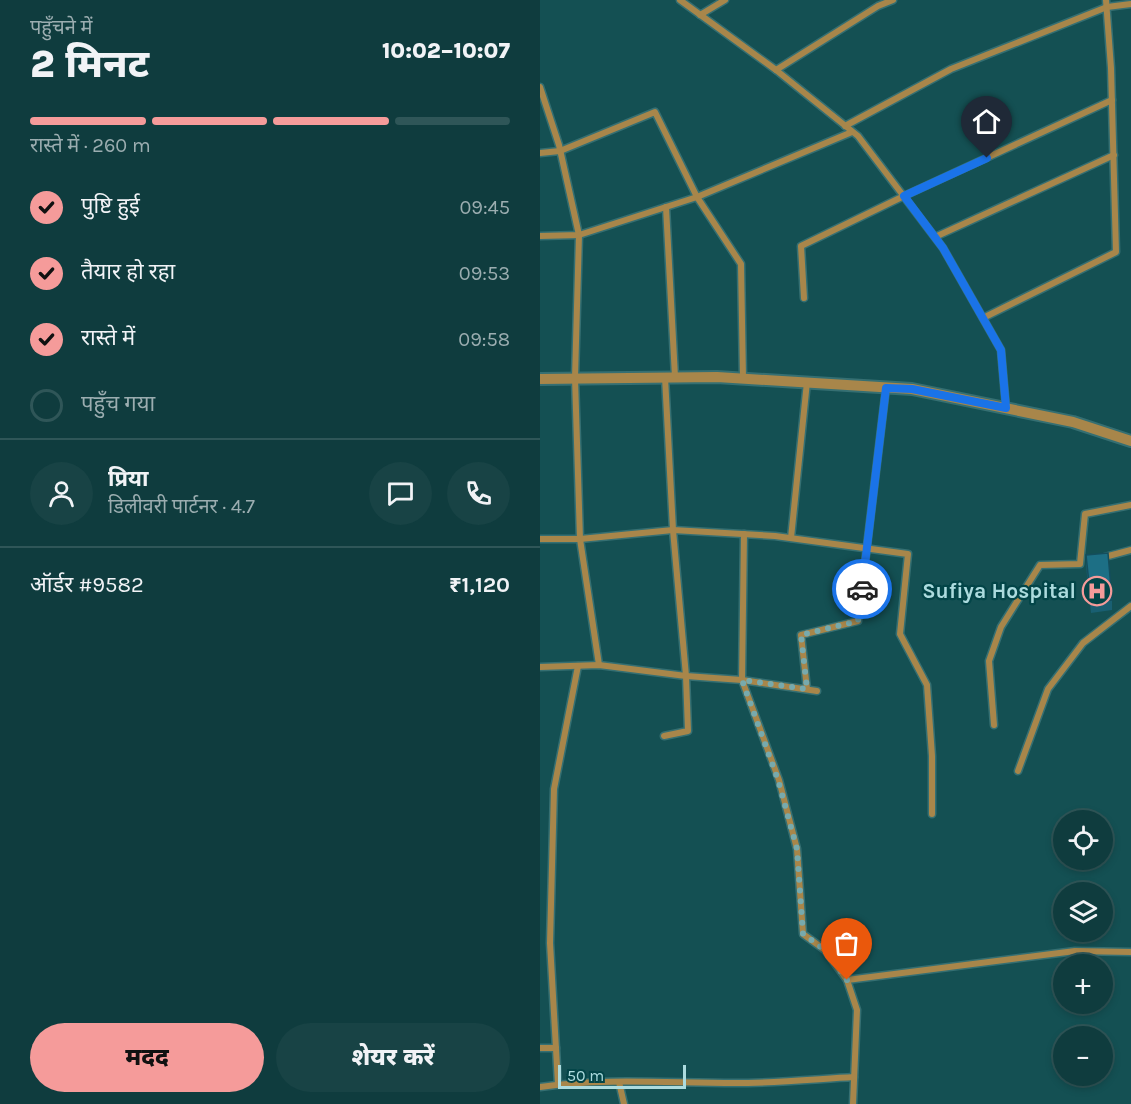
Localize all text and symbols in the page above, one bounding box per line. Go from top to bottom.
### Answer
text: पहुँचने में [30,16,93,39]
text: 10:02–10:07 [382,38,510,64]
text: 2 मिनट [30,41,149,87]
pin [961,96,1012,158]
icon: home [970,105,1003,138]
text: रास्ते में · 260 m [30,134,151,157]
icon: check [30,191,63,224]
text: पुष्टि हुई [81,193,140,219]
text: 09:45 [459,196,510,219]
icon: check [30,257,63,290]
text: तैयार हो रहा [81,259,175,285]
text: 09:53 [459,262,510,285]
icon: check [30,323,63,356]
text: रास्ते में [81,325,135,351]
text: 09:58 [458,328,510,351]
text: पहुँच गया [81,391,155,417]
button: person [30,462,93,525]
button: chat [369,462,432,525]
button: phone [447,462,510,525]
text: प्रिया [108,466,148,492]
text: डिलीवरी पार्टनर · 4.7 [108,495,255,518]
courier [832,559,892,619]
text: ऑर्डर #9582 [30,572,144,598]
text: ₹1,120 [449,572,510,598]
icon: car [846,573,879,606]
hospital icon: Sufiya Hospital [1081,575,1113,607]
place label: Sufiya Hospital [922,579,1076,603]
map controls [1053,810,1113,1086]
button: locate [1053,810,1113,870]
button: layers [1053,882,1113,942]
pin [821,918,872,980]
icon: bag [830,927,863,960]
button: + [1053,954,1113,1014]
button: मदद [30,1023,264,1092]
button: शेयर करें [276,1023,510,1092]
button: − [1053,1026,1113,1086]
scale bar [558,1062,686,1090]
text: 50 m [567,1066,604,1085]

